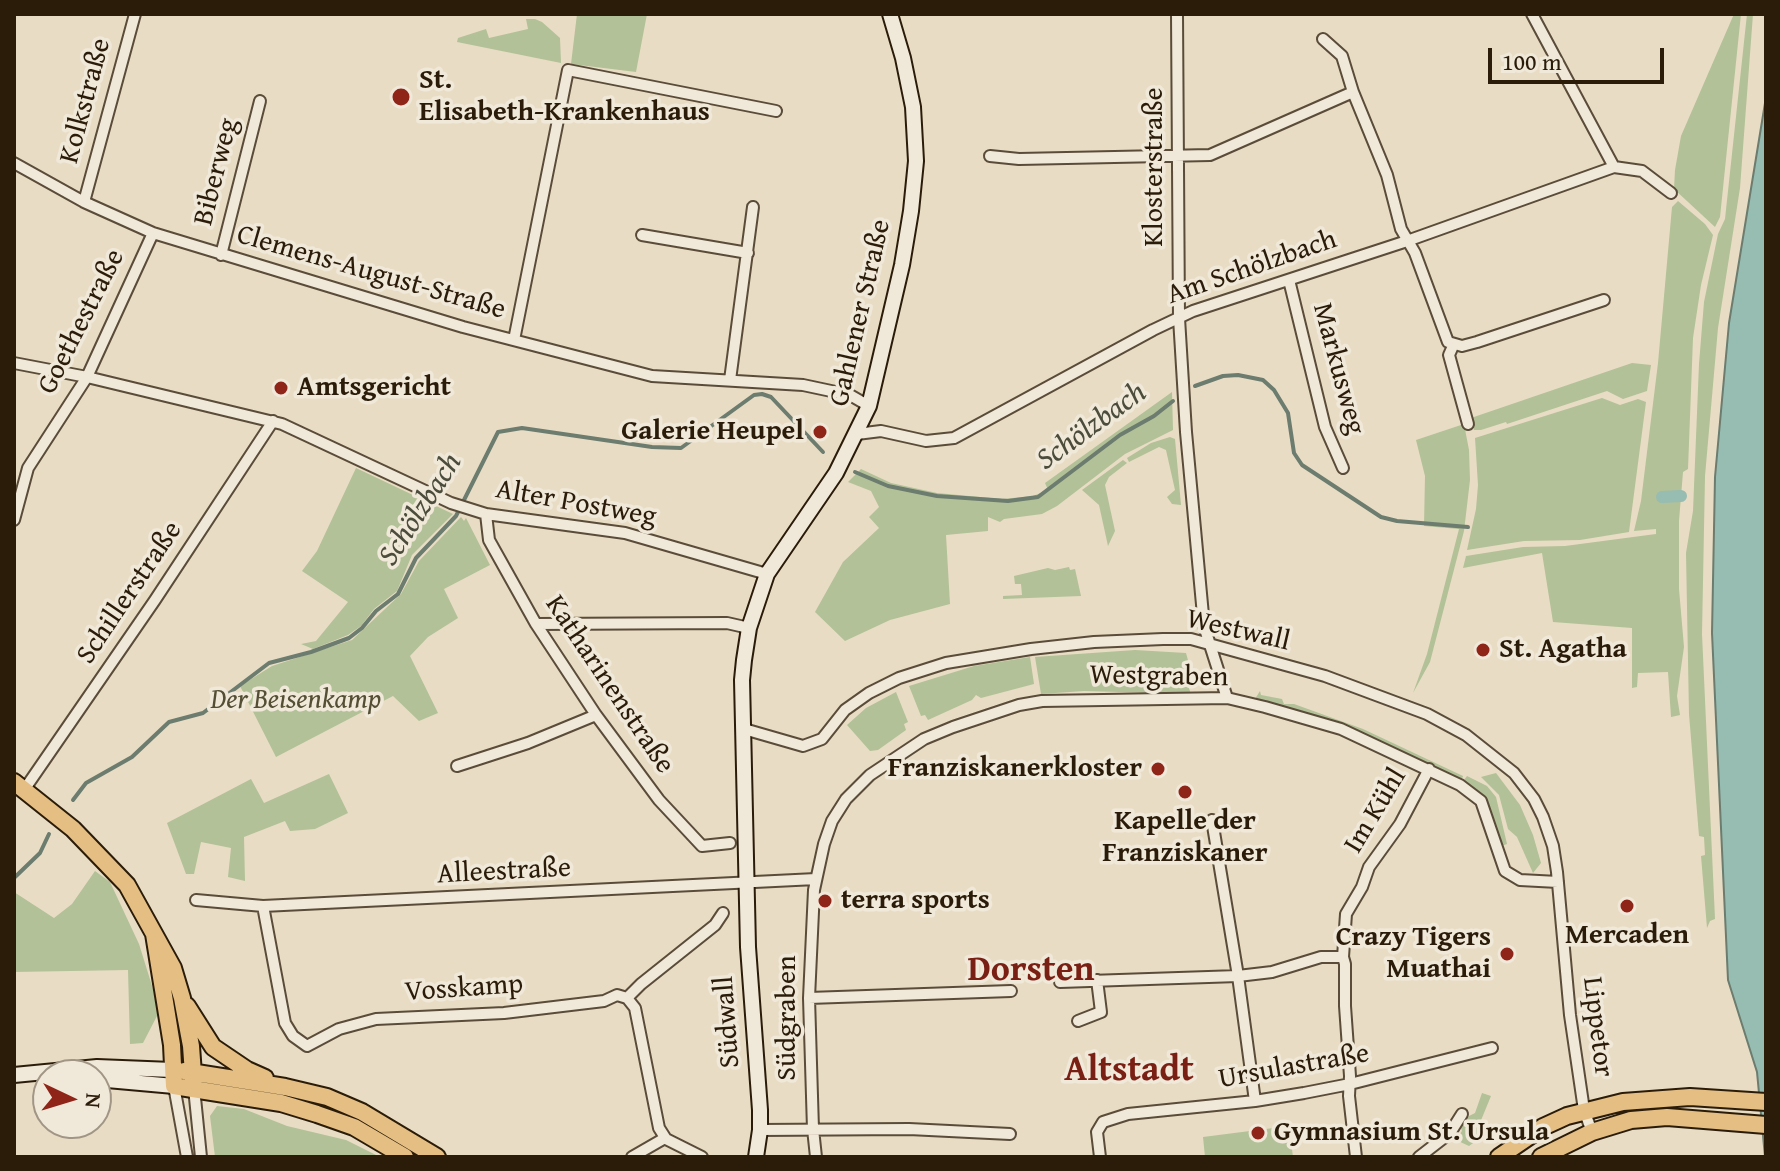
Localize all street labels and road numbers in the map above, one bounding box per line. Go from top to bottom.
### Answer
street label: Kolkstraße [53,35,119,167]
street label: Klosterstraße [1138,87,1172,247]
street label: Biberweg [187,115,247,229]
street label: Gahlener Straße [823,216,899,410]
street label: Clemens-August-Straße [233,219,509,327]
street label: Am Schölzbach [1163,223,1341,313]
street label: Goethestraße [31,244,133,400]
street label: Markusweg [1304,300,1372,438]
street label: Alter Postweg [493,473,659,535]
street label: Schillerstraße [70,515,190,671]
street label: Katharinenstraße [537,590,681,780]
street label: Westwall [1183,603,1293,659]
street label: Westgraben [1089,659,1229,695]
street label: Im Kühl [1338,763,1414,859]
street label: Alleestraße [436,852,572,892]
street label: Südgraben [771,955,805,1081]
street label: Vosskamp [404,968,524,1010]
street label: Südwall [708,975,748,1069]
street label: Lippetor [1574,975,1620,1079]
street label: Ursulastraße [1216,1037,1372,1097]

